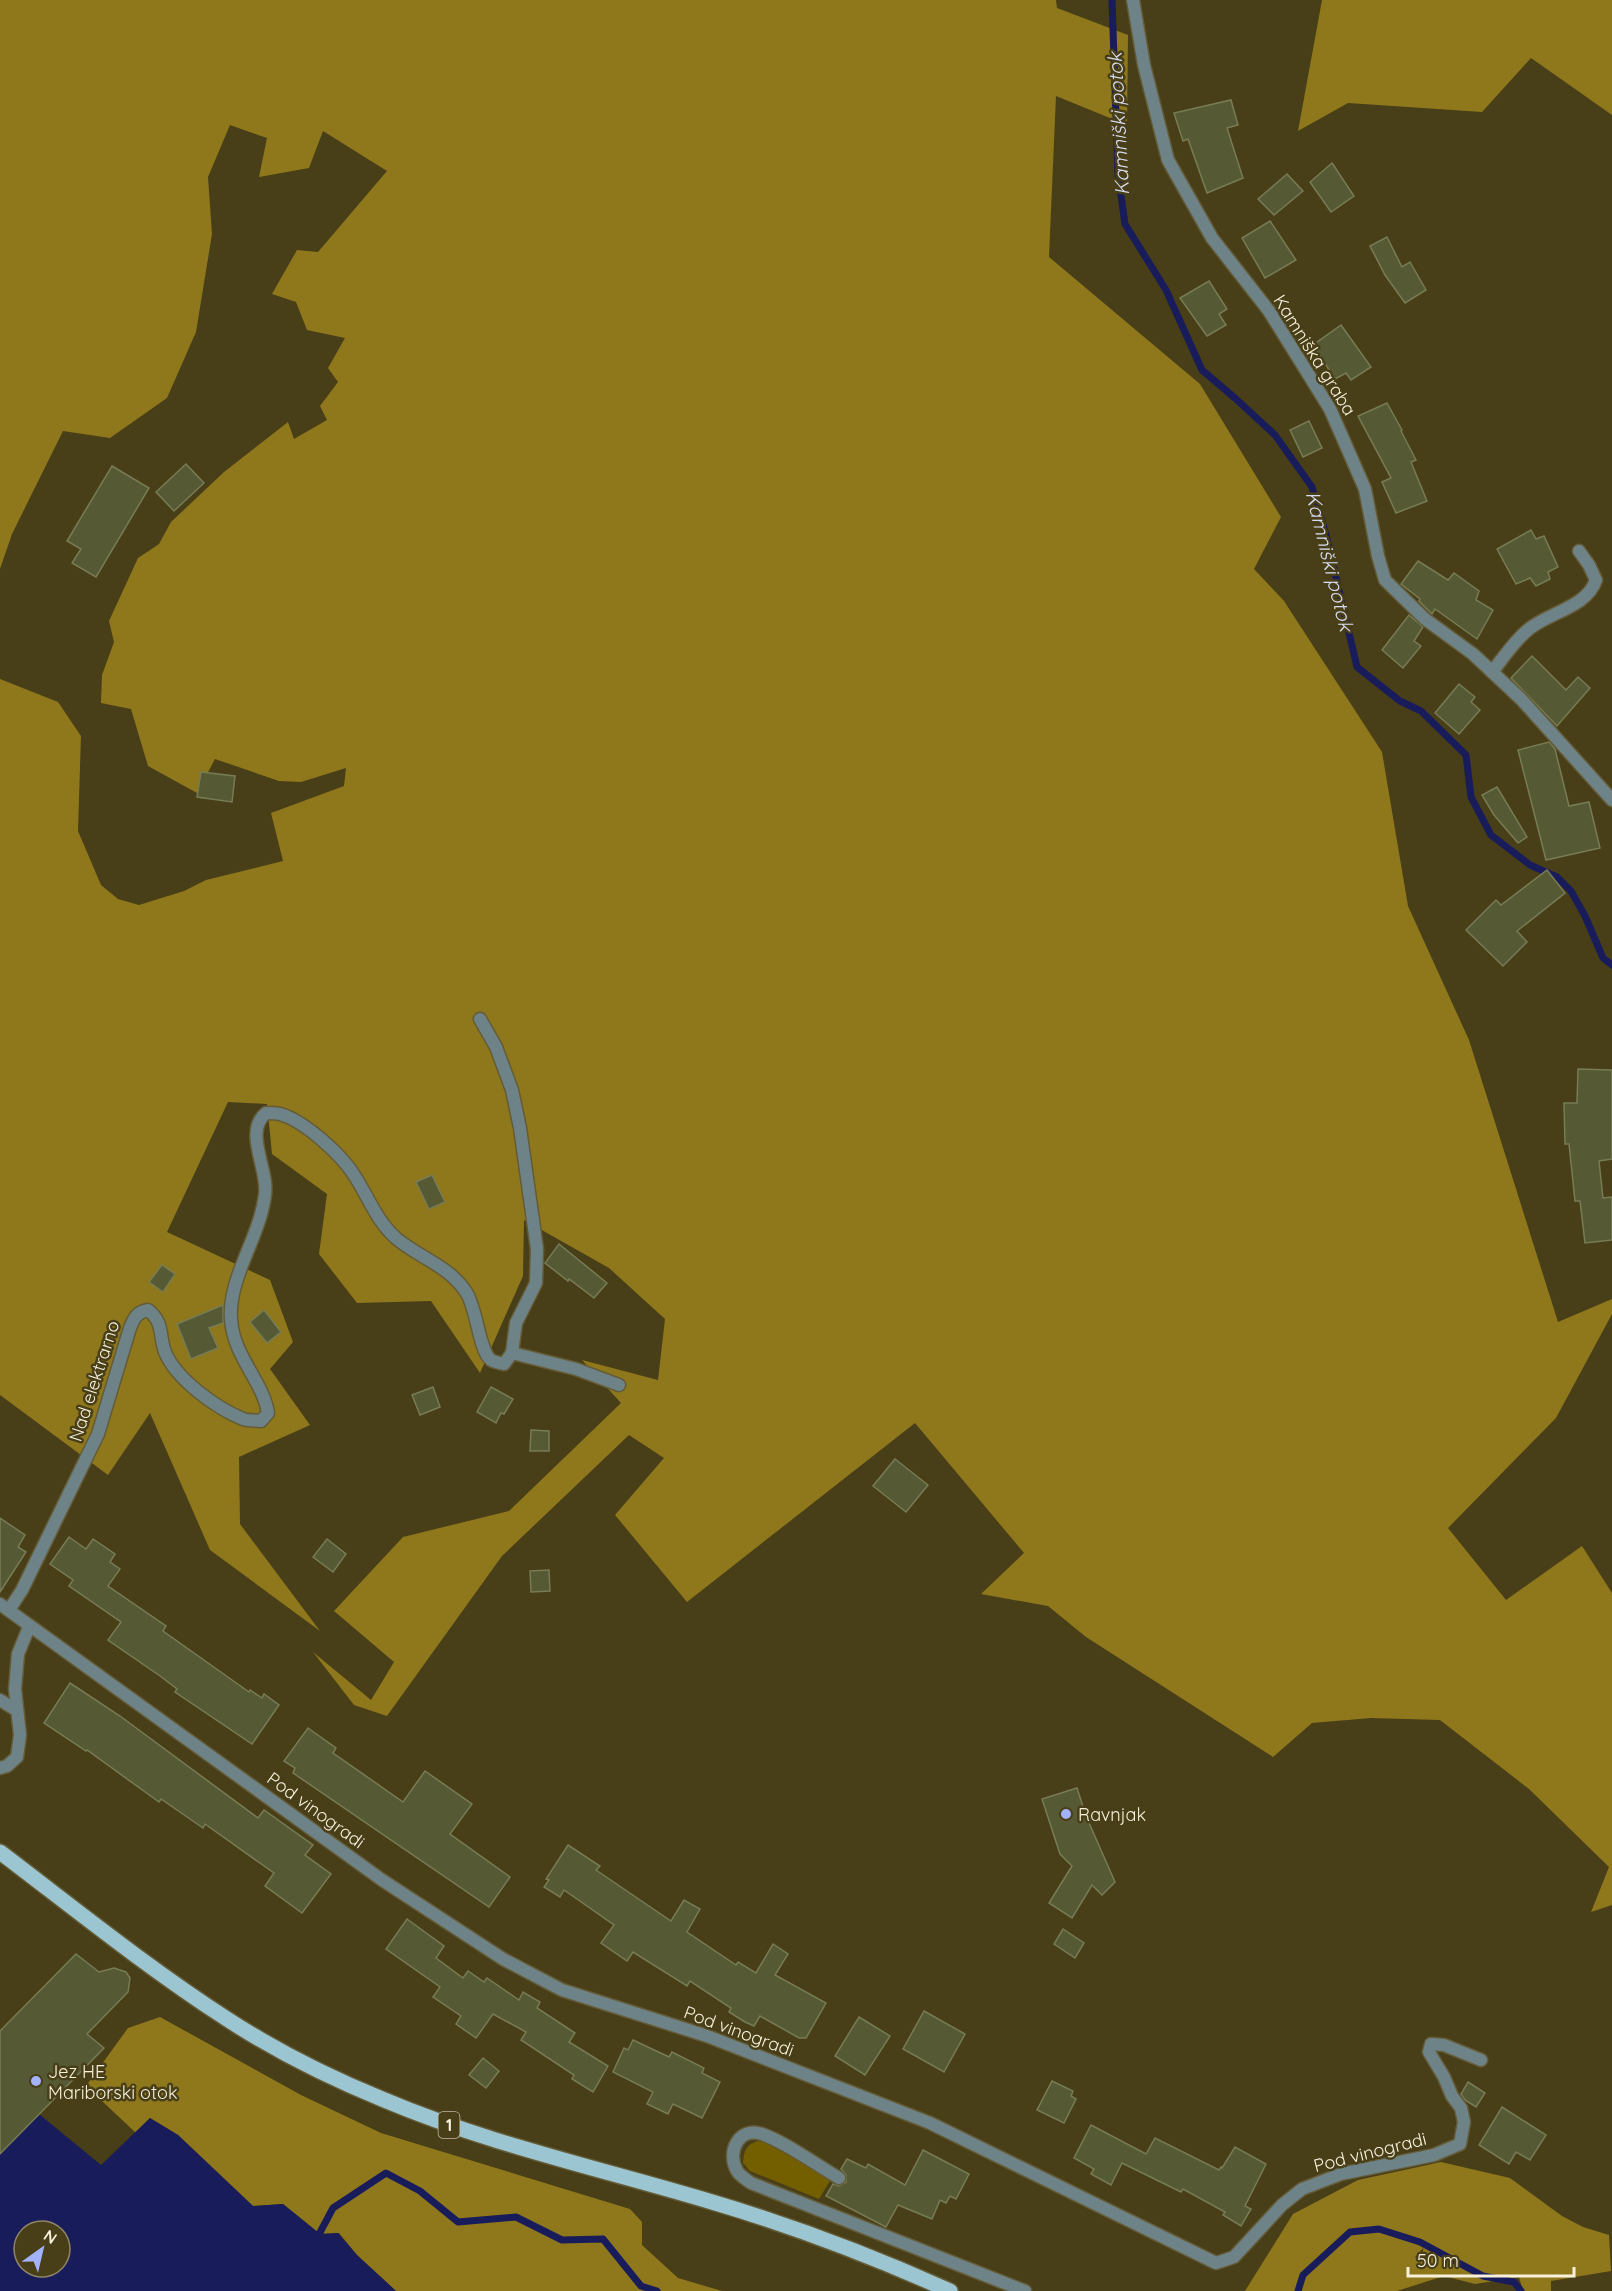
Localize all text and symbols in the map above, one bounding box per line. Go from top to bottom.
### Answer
water label: Kamniški potok [1102,50,1134,196]
street label: Kamniška graba [1269,290,1361,420]
water label: Kamniški potok [1301,489,1360,636]
street label: Nad elektrarno [64,1318,124,1444]
street label: Pod vinogradi [263,1767,369,1853]
place label: Ravnjak [1078,1803,1146,1826]
marker: Ravnjak [1059,1807,1073,1821]
street label: Pod vinogradi [681,2000,797,2062]
place label: Jez HE Mariborski otok [48,2060,178,2104]
marker: Jez HE Mariborski otok [29,2074,43,2088]
road number: 1 [438,2112,460,2138]
street label: Pod vinogradi [1311,2127,1429,2177]
north arrow [12,2219,72,2279]
text: N [40,2225,61,2248]
scale bar [1408,2240,1574,2278]
text: 50 m [1417,2249,1459,2272]

